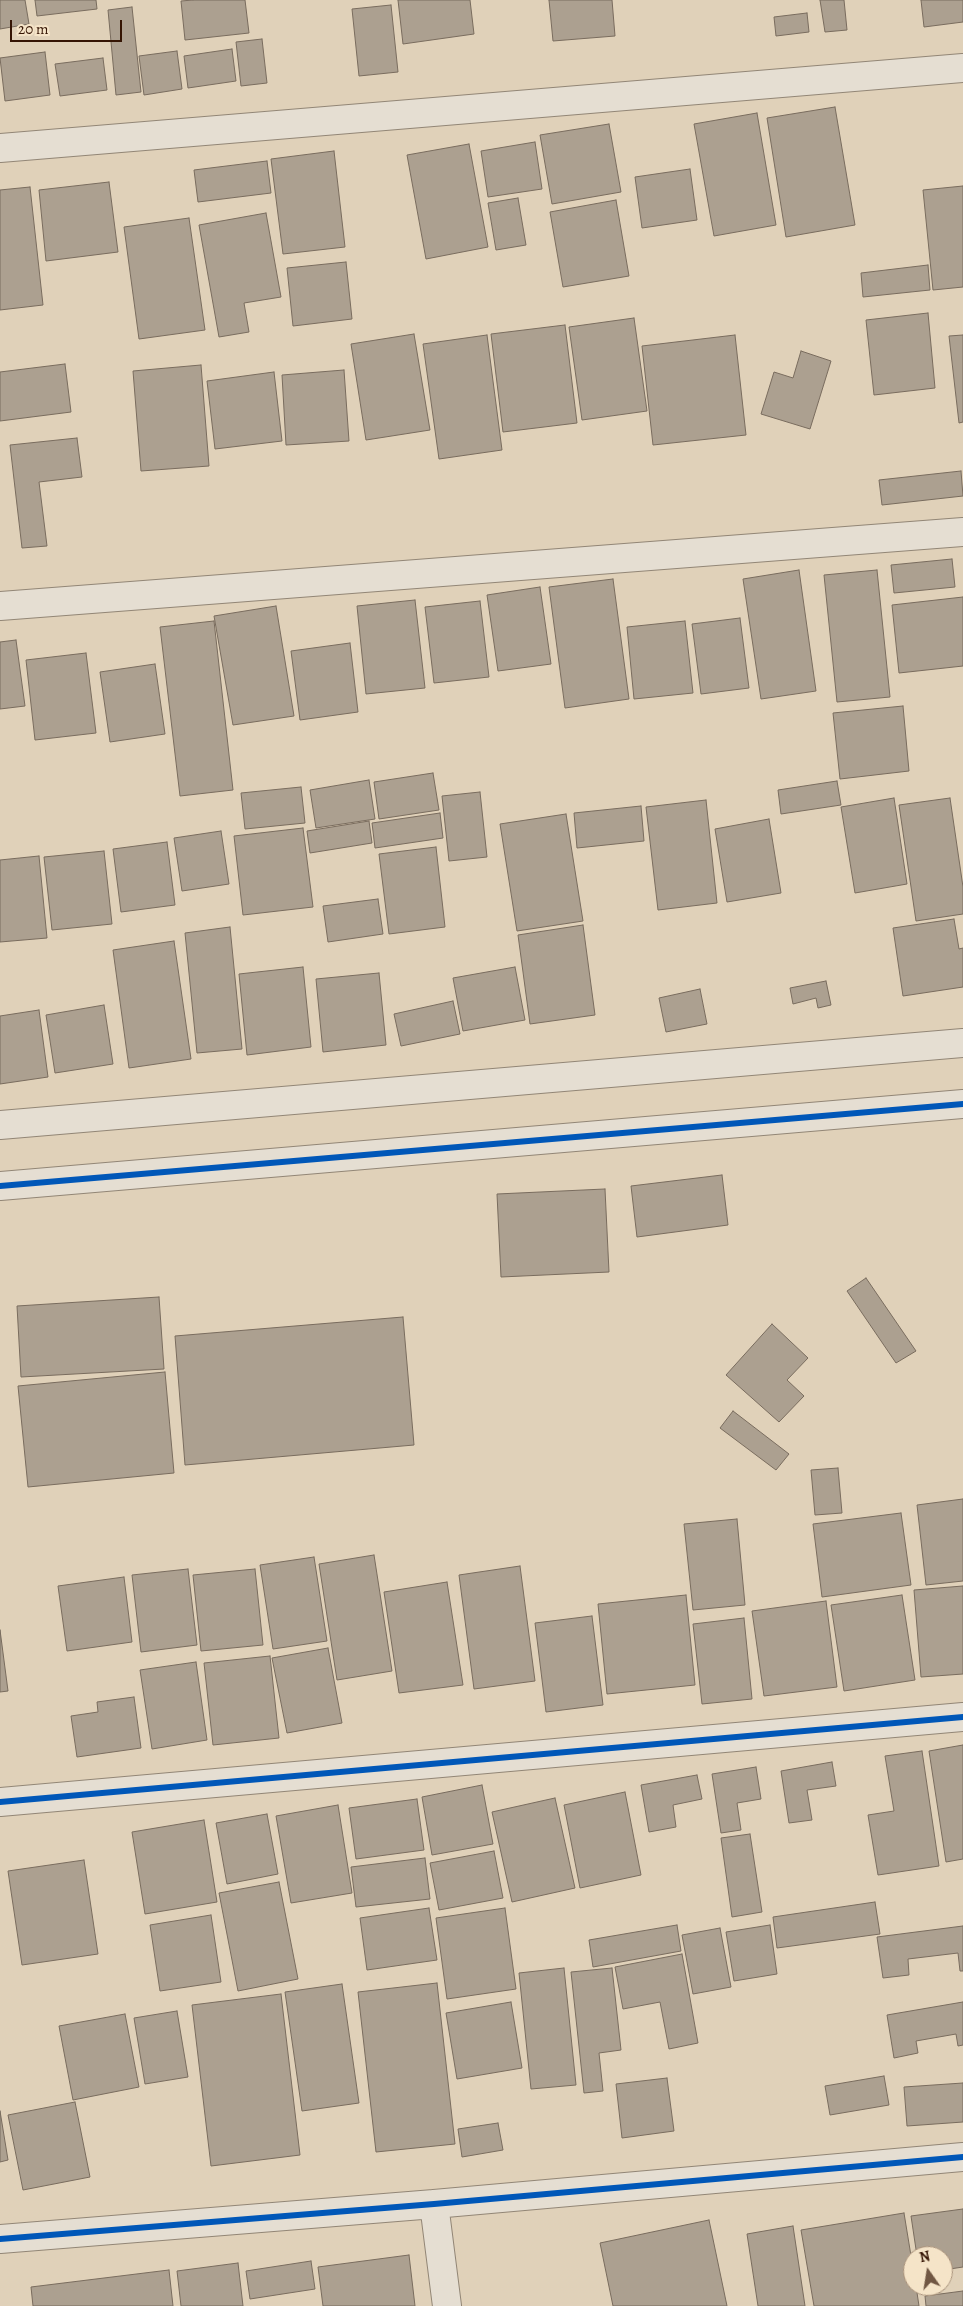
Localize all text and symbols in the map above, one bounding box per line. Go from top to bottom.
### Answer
scale bar [12,10,125,42]
text: 20 m [18,19,49,39]
north arrow [903,2246,953,2296]
text: N [918,2246,932,2267]

